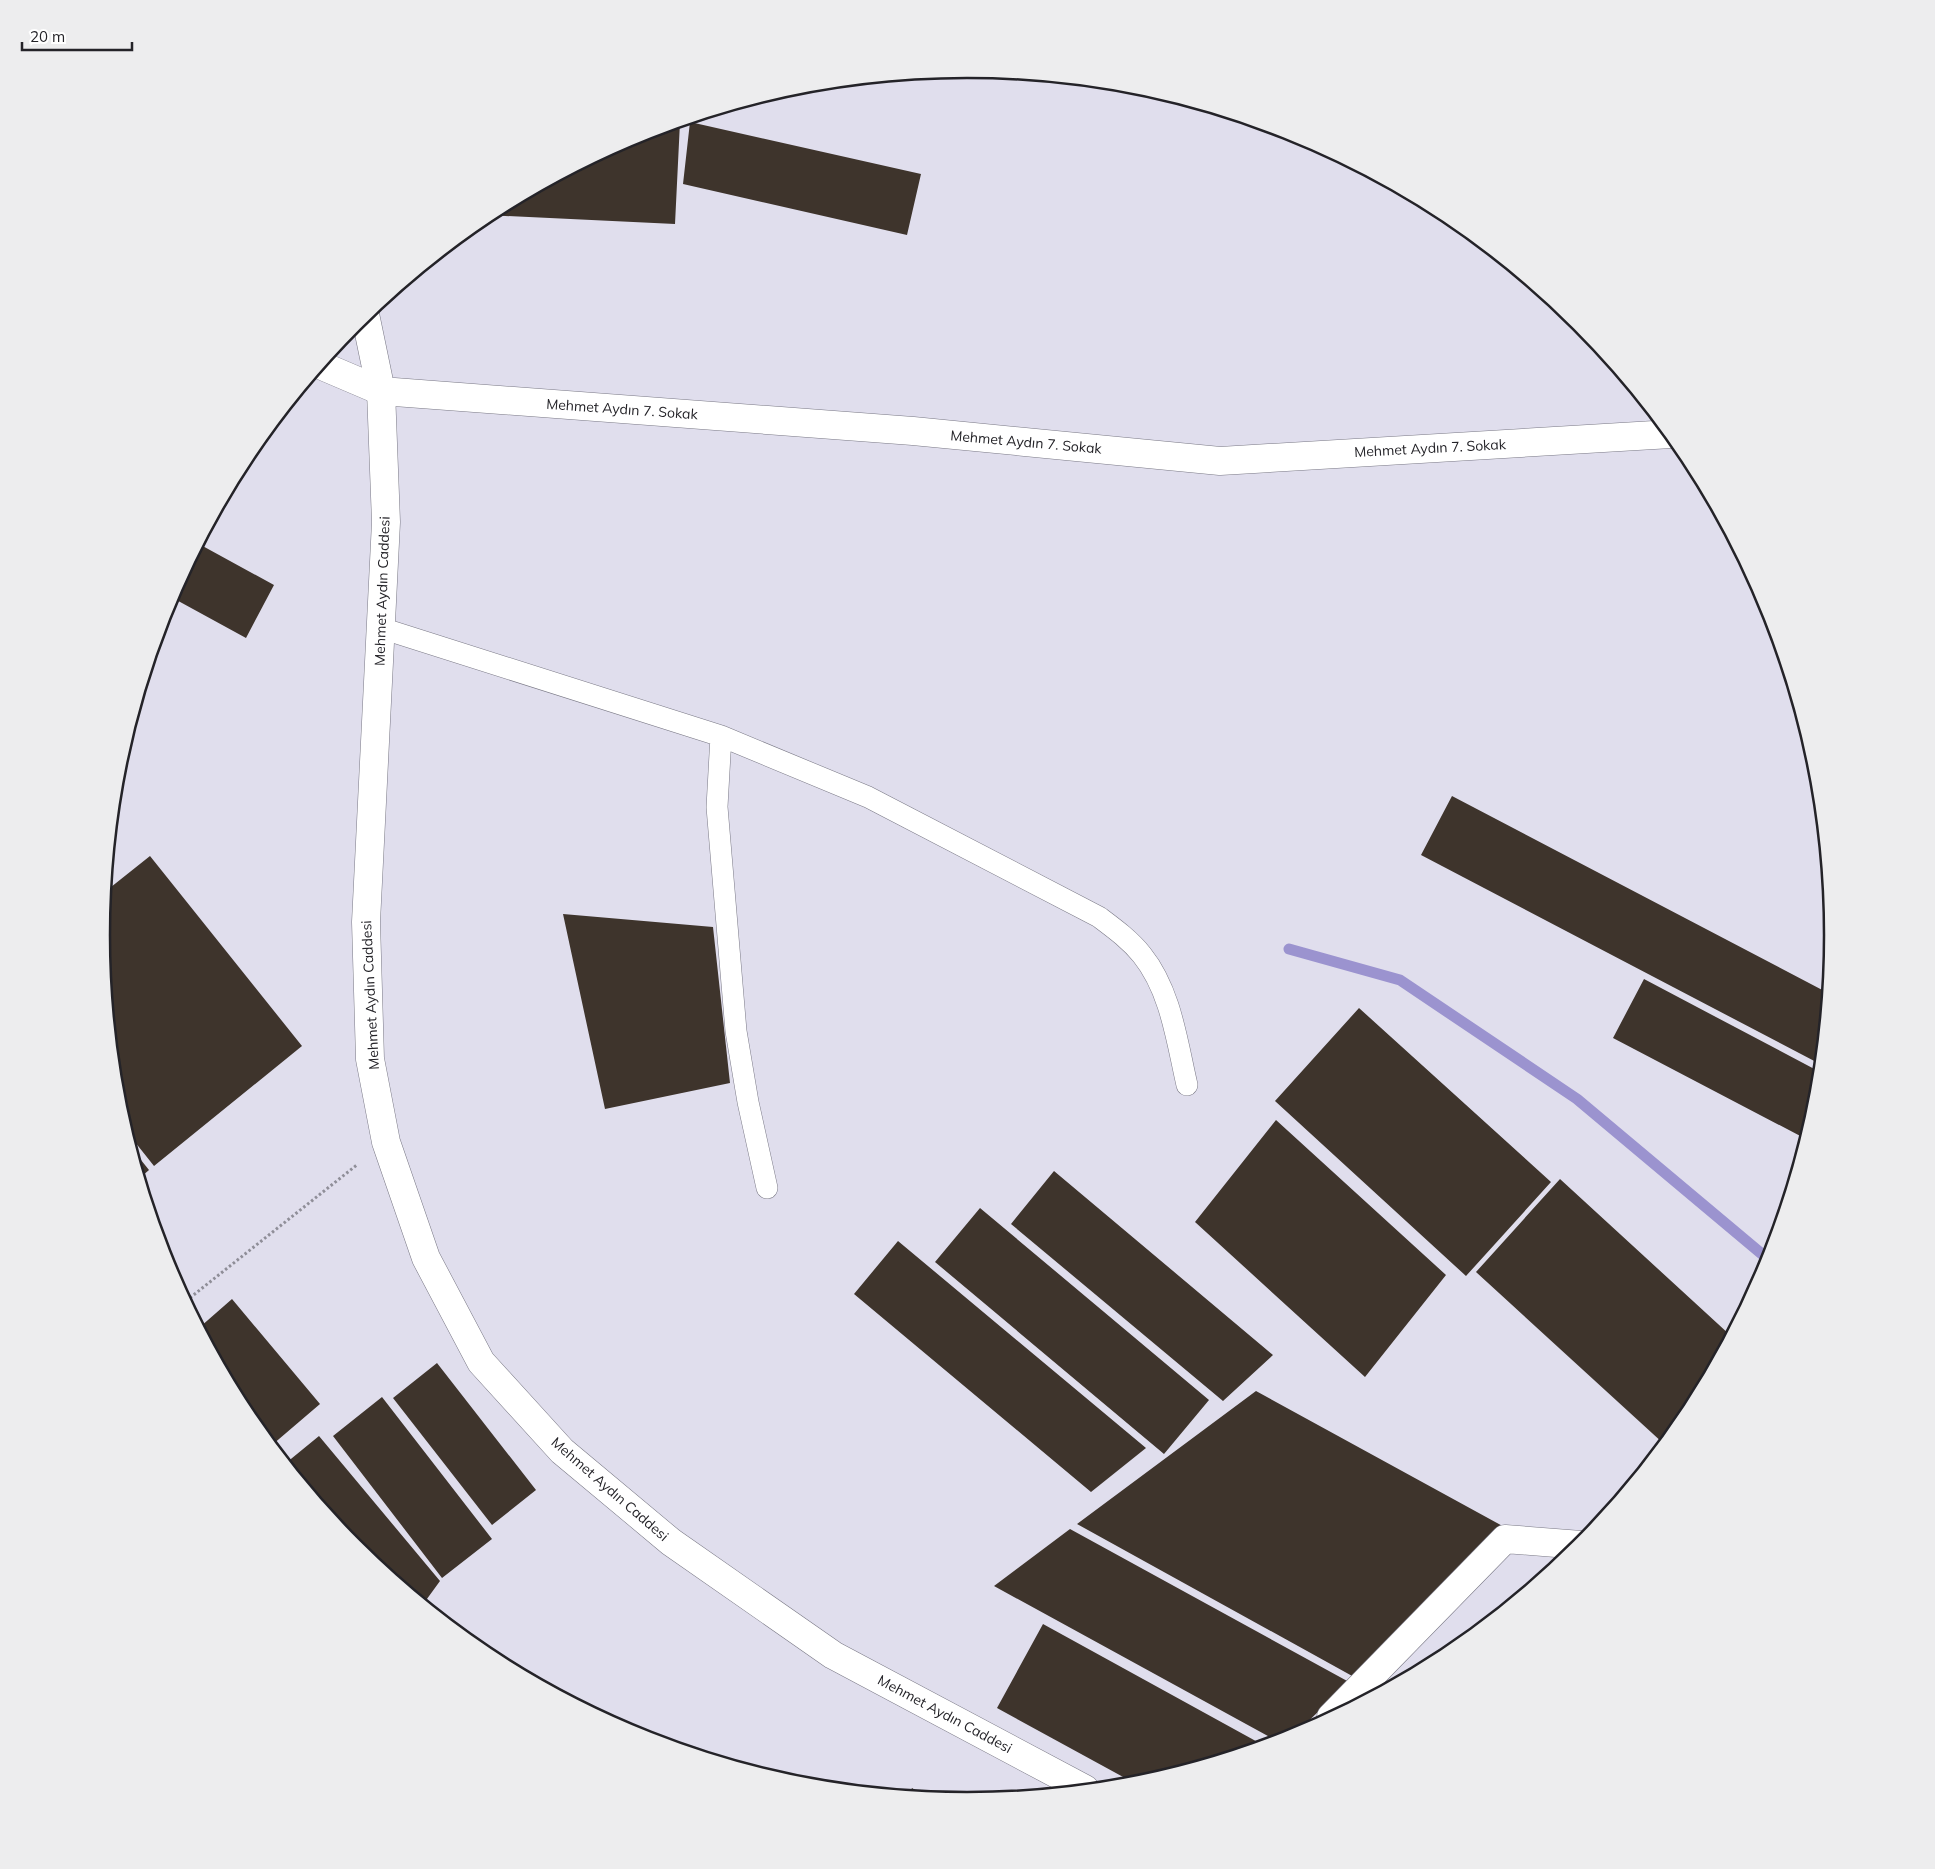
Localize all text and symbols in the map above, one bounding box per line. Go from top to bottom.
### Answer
scale bar [22,20,132,52]
text: 20 m [30,27,65,46]
street label: Mehmet Aydın 7. Sokak [546,395,699,423]
street label: Mehmet Aydın 7. Sokak [950,426,1103,458]
street label: Mehmet Aydın 7. Sokak [1354,435,1507,461]
street label: Mehmet Aydın Caddesi [370,516,394,666]
street label: Mehmet Aydın Caddesi [357,920,383,1070]
street label: Mehmet Aydın Caddesi [548,1433,672,1545]
street label: Mehmet Aydın Caddesi [875,1671,1015,1757]

